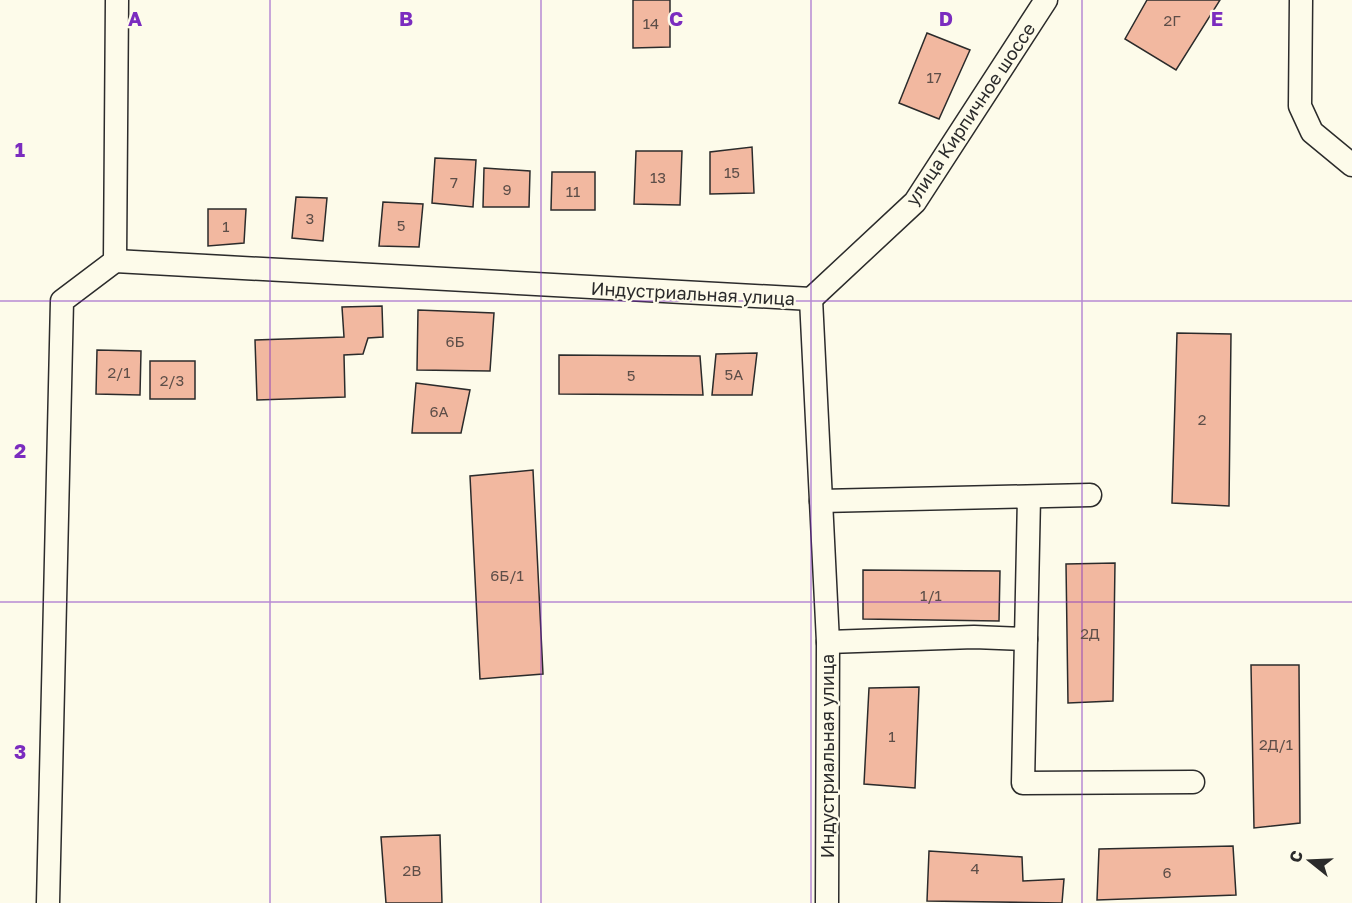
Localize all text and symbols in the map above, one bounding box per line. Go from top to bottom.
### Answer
text: A [128,6,142,30]
text: B [399,6,413,30]
text: C [669,6,683,30]
text: D [939,6,953,30]
text: E [1211,6,1223,30]
house number: 2Г [1163,11,1181,29]
house number: 14 [643,14,659,32]
street label: улица Кирпичное шоссе [901,18,1039,210]
house number: 17 [926,68,942,86]
text: 1 [15,137,25,161]
house number: 15 [724,163,740,181]
house number: 13 [650,168,666,186]
house number: 7 [450,173,458,191]
house number: 9 [502,180,512,198]
house number: 11 [566,182,580,200]
house number: 3 [306,209,314,227]
house number: 5 [397,216,405,234]
house number: 1 [222,217,230,235]
street label: Индустриальная улица [590,277,796,309]
house number: 6Б [445,332,465,350]
house number: 2/1 [107,363,131,381]
house number: 5А [725,365,743,383]
house number: 5 [627,366,635,384]
house number: 2/3 [160,371,184,389]
house number: 6А [429,402,449,420]
house number: 2 [1198,410,1206,428]
text: 2 [14,438,26,462]
house number: 6Б/1 [490,566,524,584]
house number: 1/1 [920,586,942,604]
house number: 2Д [1080,624,1100,642]
street label: Индустриальная улица [816,654,838,858]
house number: 1 [888,727,896,745]
house number: 2Д/1 [1259,735,1293,753]
text: 3 [14,739,26,763]
north arrow [1280,831,1340,891]
text: С [1284,848,1307,865]
house number: 4 [970,859,980,877]
house number: 2В [403,861,421,879]
house number: 6 [1162,863,1172,881]

